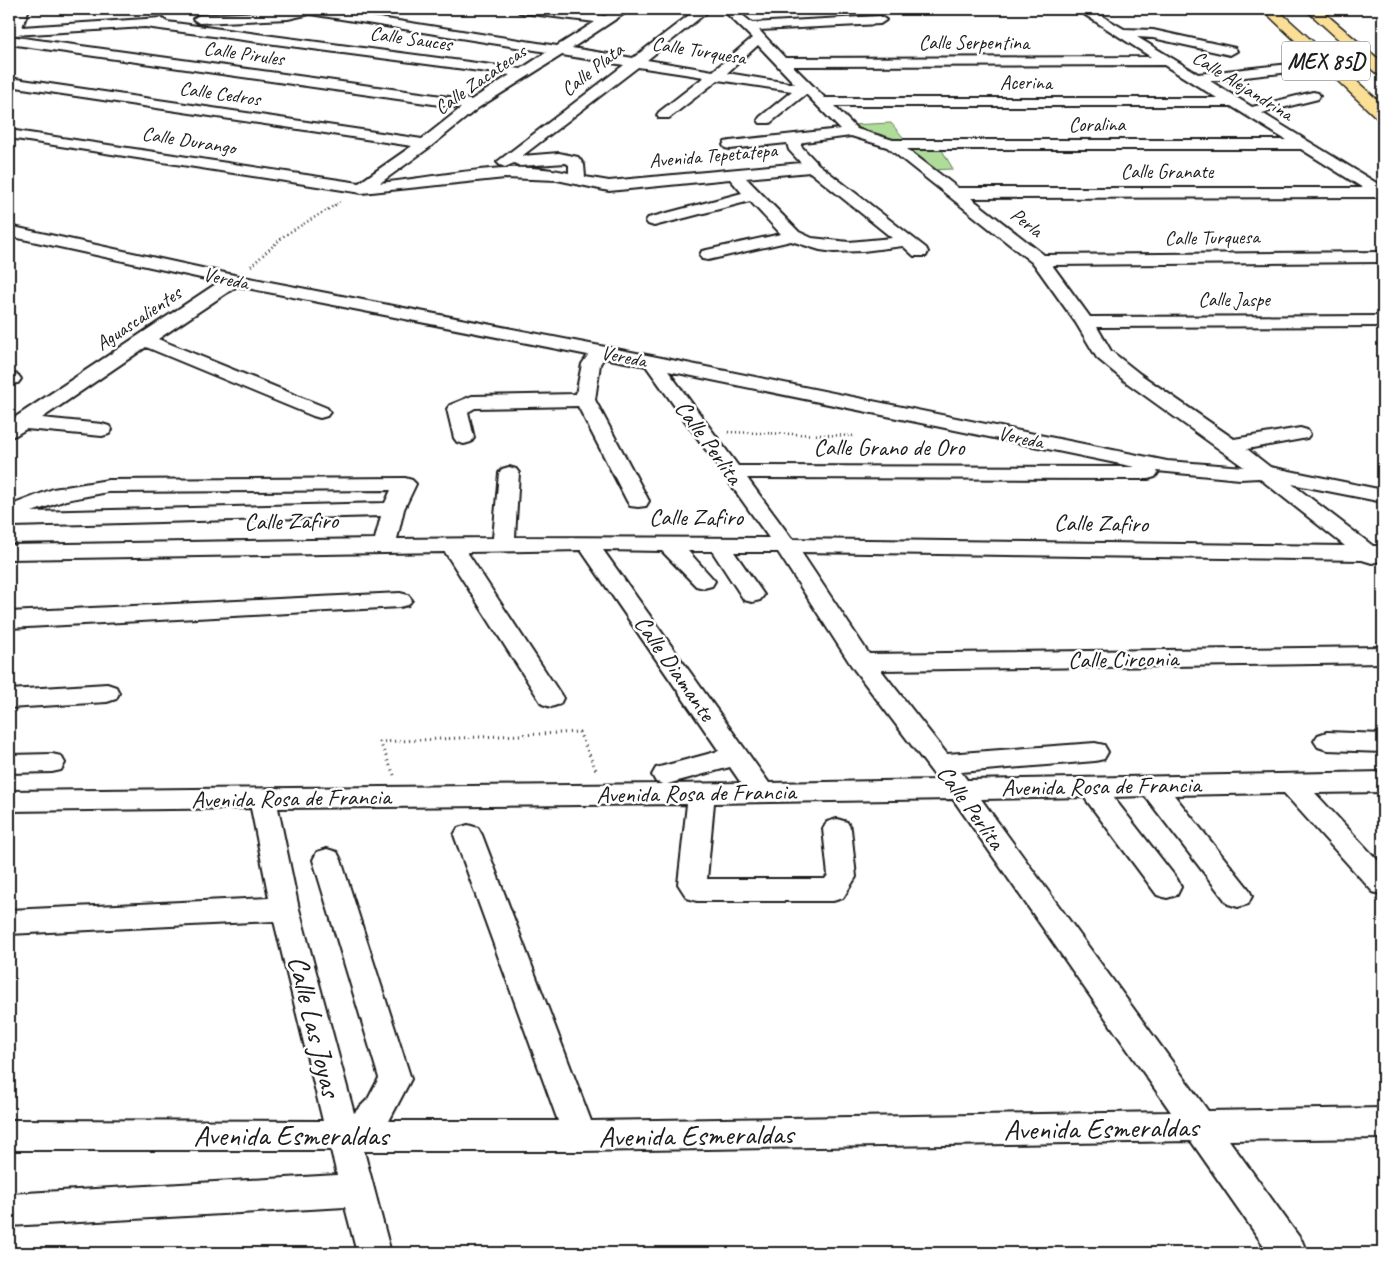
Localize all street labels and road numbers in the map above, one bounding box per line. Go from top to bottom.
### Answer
street label: Calle Sauces [368,20,456,57]
street label: Calle Serpentina [919,30,1031,55]
street label: Calle Turquesa [650,31,749,71]
street label: Calle Pirules [202,35,288,72]
street label: Calle Plata [556,36,630,102]
street label: Calle Zacatecas [430,37,533,120]
road number: MEX 85D [1282,41,1370,80]
street label: Calle Alejandrina [1188,45,1299,127]
street label: Acerina [1000,70,1054,95]
street label: Calle Cedros [178,75,264,112]
street label: Coralina [1069,112,1127,137]
street label: Calle Durango [140,121,239,161]
street label: Avenida Tepetatepa [648,137,780,174]
street label: Calle Granate [1121,159,1215,184]
street label: Perla [1006,202,1049,244]
street label: Calle Turquesa [1164,224,1261,251]
street label: Vereda [201,262,252,296]
street label: Aguascalientes [91,280,188,356]
street label: Calle Jaspe [1198,287,1271,312]
street label: Vereda [599,340,650,373]
street label: Calle Perlita [668,394,750,491]
street label: Vereda [996,421,1047,455]
street label: Calle Grano de Oro [813,432,966,462]
street label: Calle Zafiro [649,502,745,532]
street label: Calle Zafiro [244,505,340,537]
street label: Calle Zafiro [1054,507,1150,539]
street label: Calle Diamante [628,609,724,728]
street label: Calle Circonia [1068,643,1181,675]
street label: Calle Perlita [930,759,1012,856]
street label: Avenida Rosa de Francia [1001,769,1203,803]
street label: Avenida Rosa de Francia [596,776,798,810]
street label: Avenida Rosa de Francia [191,781,393,815]
street label: Calle Las Joyas [279,952,350,1102]
street label: Avenida Esmeraldas [1003,1108,1201,1149]
street label: Avenida Esmeraldas [598,1115,796,1156]
street label: Avenida Esmeraldas [194,1117,390,1154]

